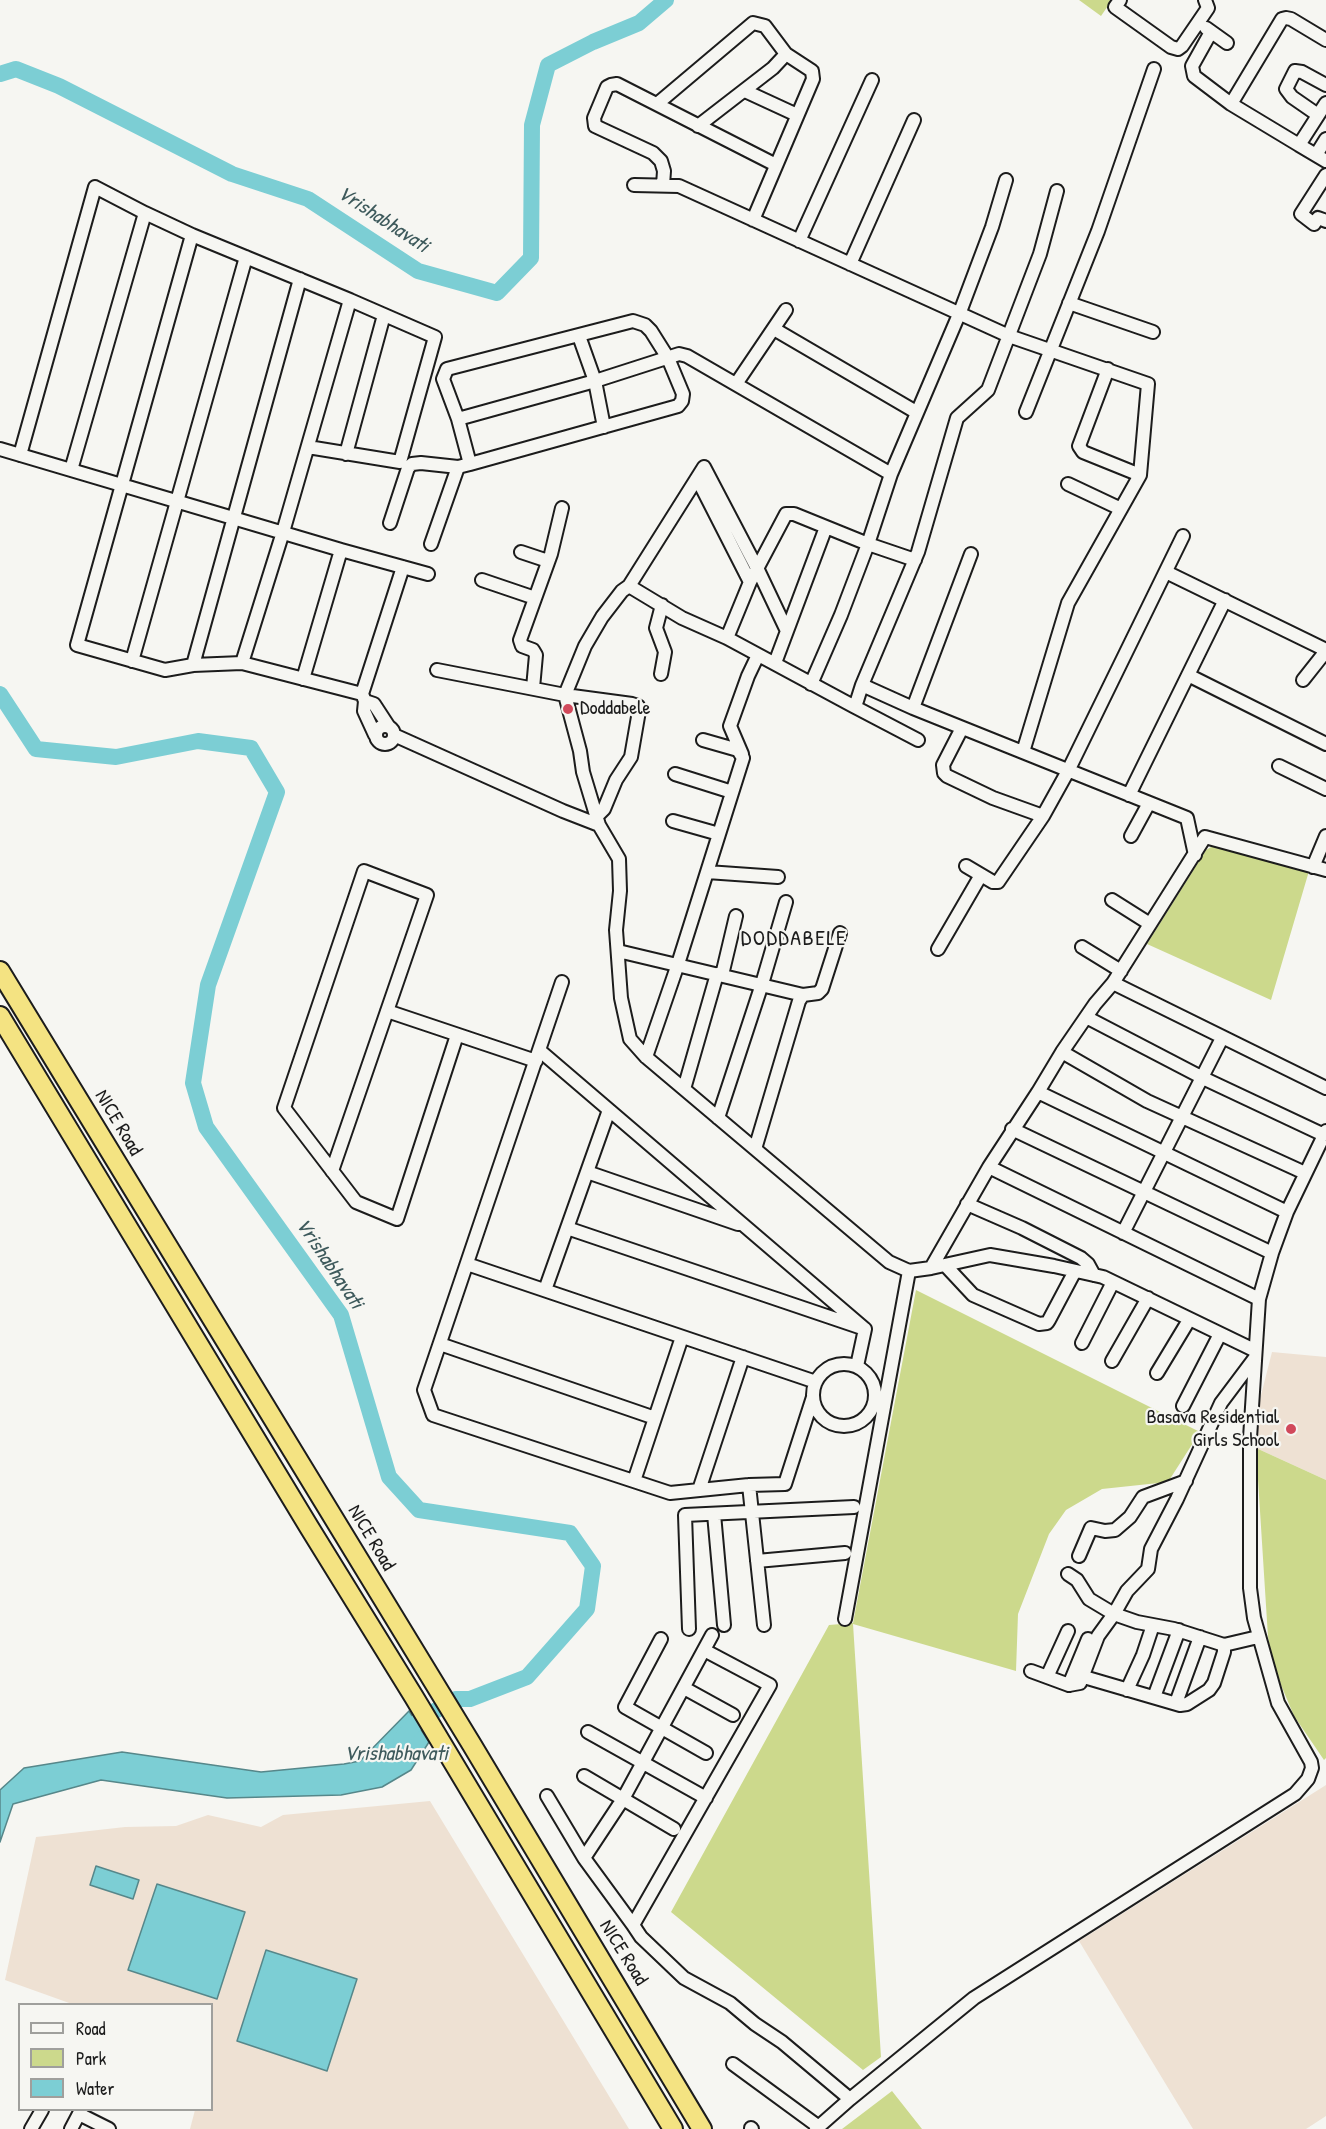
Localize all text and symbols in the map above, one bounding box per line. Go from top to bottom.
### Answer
water label: Vrishabhavati [333,181,433,259]
place label: Doddabele [580,697,650,721]
marker: Doddabele [561,702,575,716]
district label: DODDABELE [741,926,847,952]
street label: NICE Road [89,1086,147,1160]
water label: Vrishabhavati [289,1214,369,1314]
place label: Basava Residential Girls School [1147,1406,1279,1453]
marker: Basava Residential Girls School [1284,1422,1298,1436]
street label: NICE Road [342,1501,400,1575]
water label: Vrishabhavati [344,1741,448,1767]
street label: NICE Road [594,1916,652,1990]
legend [18,2003,213,2111]
text: Road [76,2016,106,2041]
text: Park [76,2046,106,2071]
text: Water [76,2076,114,2101]

